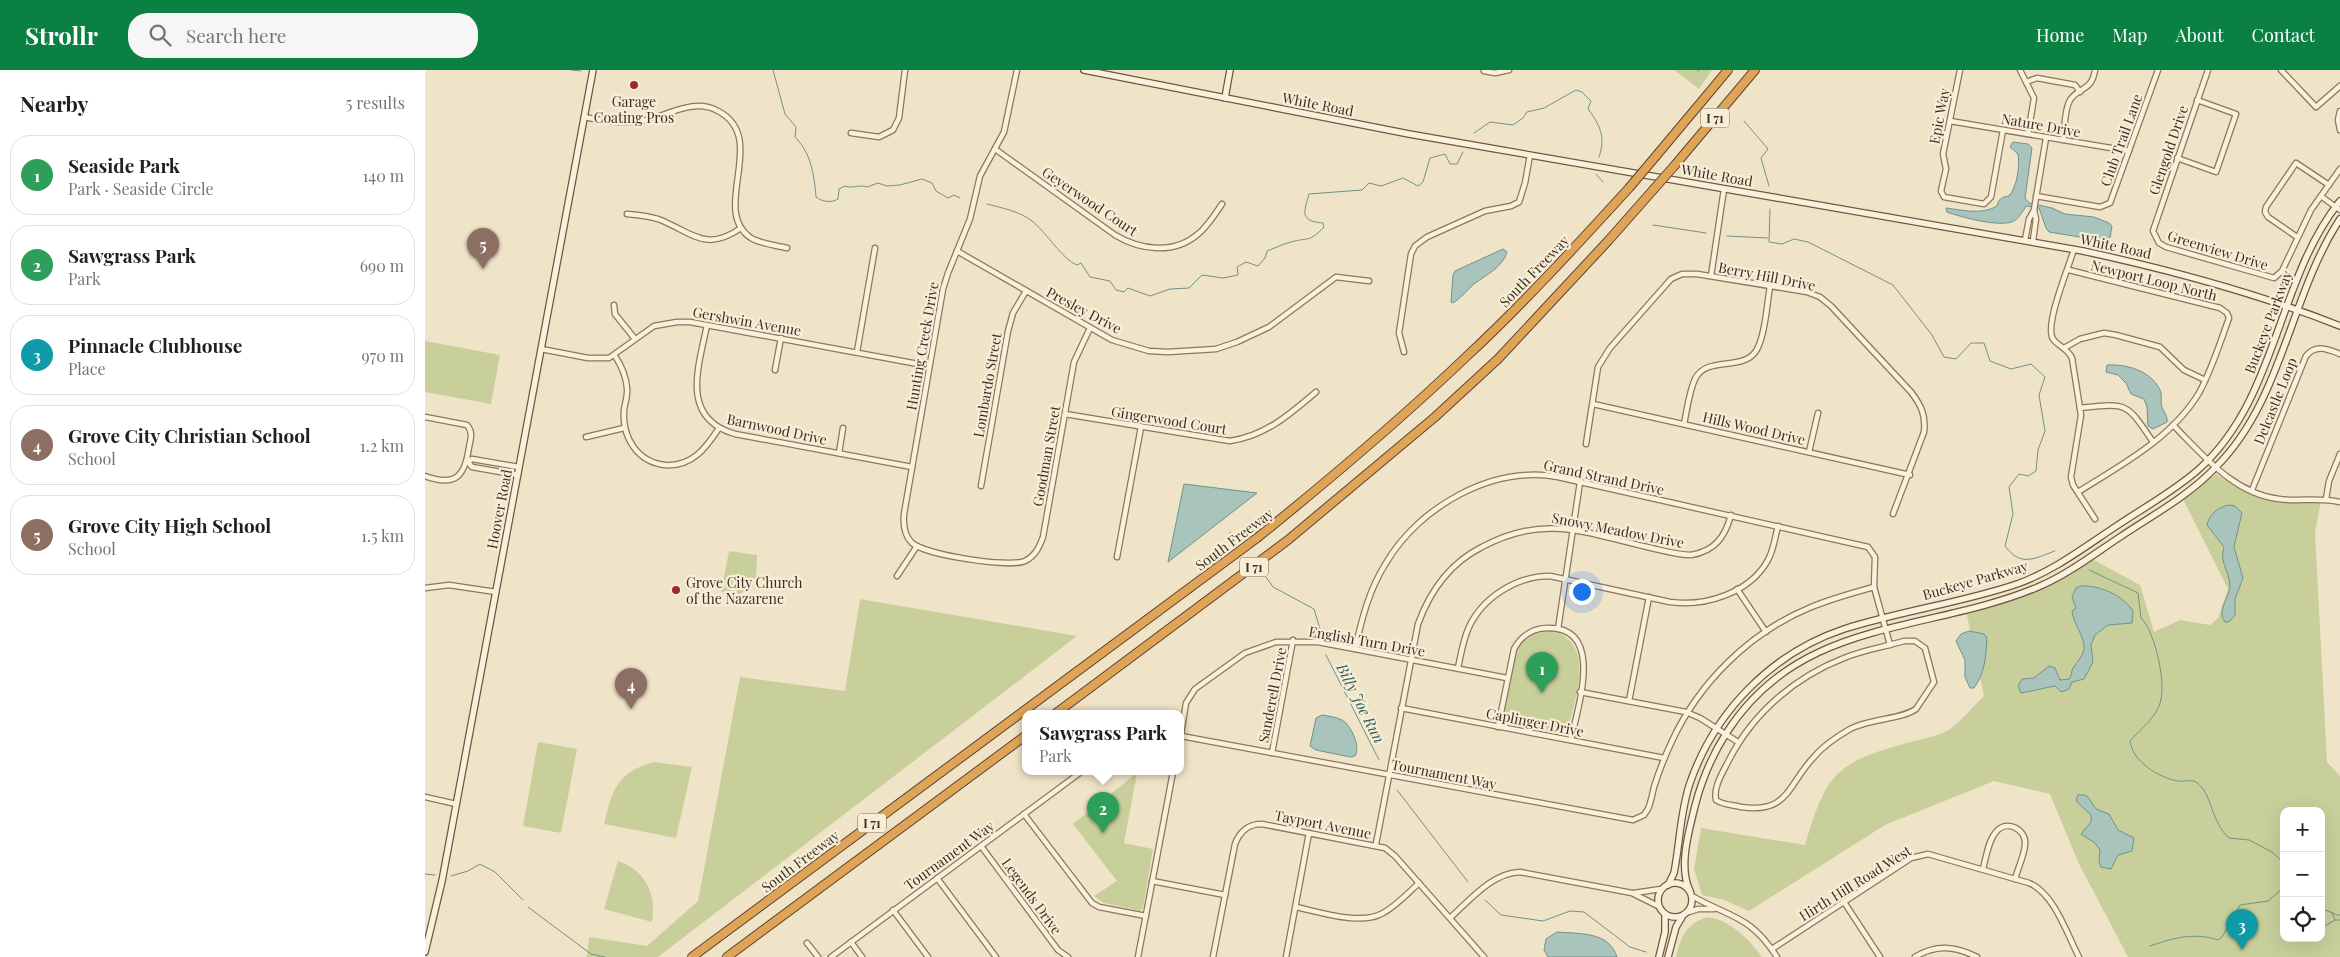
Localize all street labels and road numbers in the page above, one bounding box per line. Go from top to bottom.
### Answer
street label: Epic Way [1924,86,1954,146]
street label: White Road [1280,88,1355,120]
street label: Club Trail Lane [2095,91,2147,189]
street label: Glengold Drive [2144,103,2192,197]
road number: I 71 [1701,108,1729,128]
street label: Nature Drive [2000,109,2082,141]
street label: White Road [1679,159,1754,191]
street label: Geyerwood Court [1039,162,1142,241]
street label: Greenview Drive [2165,226,2271,274]
street label: White Road [2078,229,2153,263]
street label: South Freeway [1495,231,1573,311]
street label: Newport Loop North [2089,255,2220,305]
street label: Berry Hill Drive [1717,257,1817,295]
street label: Buckeye Parkway [2240,268,2296,376]
street label: Hunting Creek Drive [901,280,943,412]
street label: Presley Drive [1043,282,1125,338]
street label: Gershwin Avenue [691,302,803,340]
street label: Lombardo Street [968,330,1006,439]
street label: Delcastle Loop [2249,355,2301,447]
street label: Gingerwood Court [1110,401,1229,439]
street label: Goodman Street [1028,403,1064,508]
street label: Hills Wood Drive [1701,407,1807,449]
street label: Barnwood Drive [725,409,829,449]
street label: Grand Strand Drive [1542,455,1666,499]
street label: Hoover Road [482,468,516,550]
street label: South Freeway [1191,504,1277,574]
street label: Snowy Meadow Drive [1550,508,1686,552]
street label: Buckeye Parkway [1920,556,2030,604]
road number: I 71 [1240,558,1268,577]
street label: English Turn Drive [1307,621,1427,661]
street label: Sanderell Drive [1253,646,1291,744]
street label: Caplinger Drive [1485,703,1585,741]
street label: Tournament Way [1390,754,1498,794]
street label: Tayport Avenue [1273,805,1373,843]
road number: I 71 [858,814,886,832]
street label: Tournament Way [900,816,998,894]
street label: South Freeway [757,826,843,896]
street label: Hirth Hill Road West [1795,840,1915,925]
street label: Legends Drive [998,854,1066,938]

